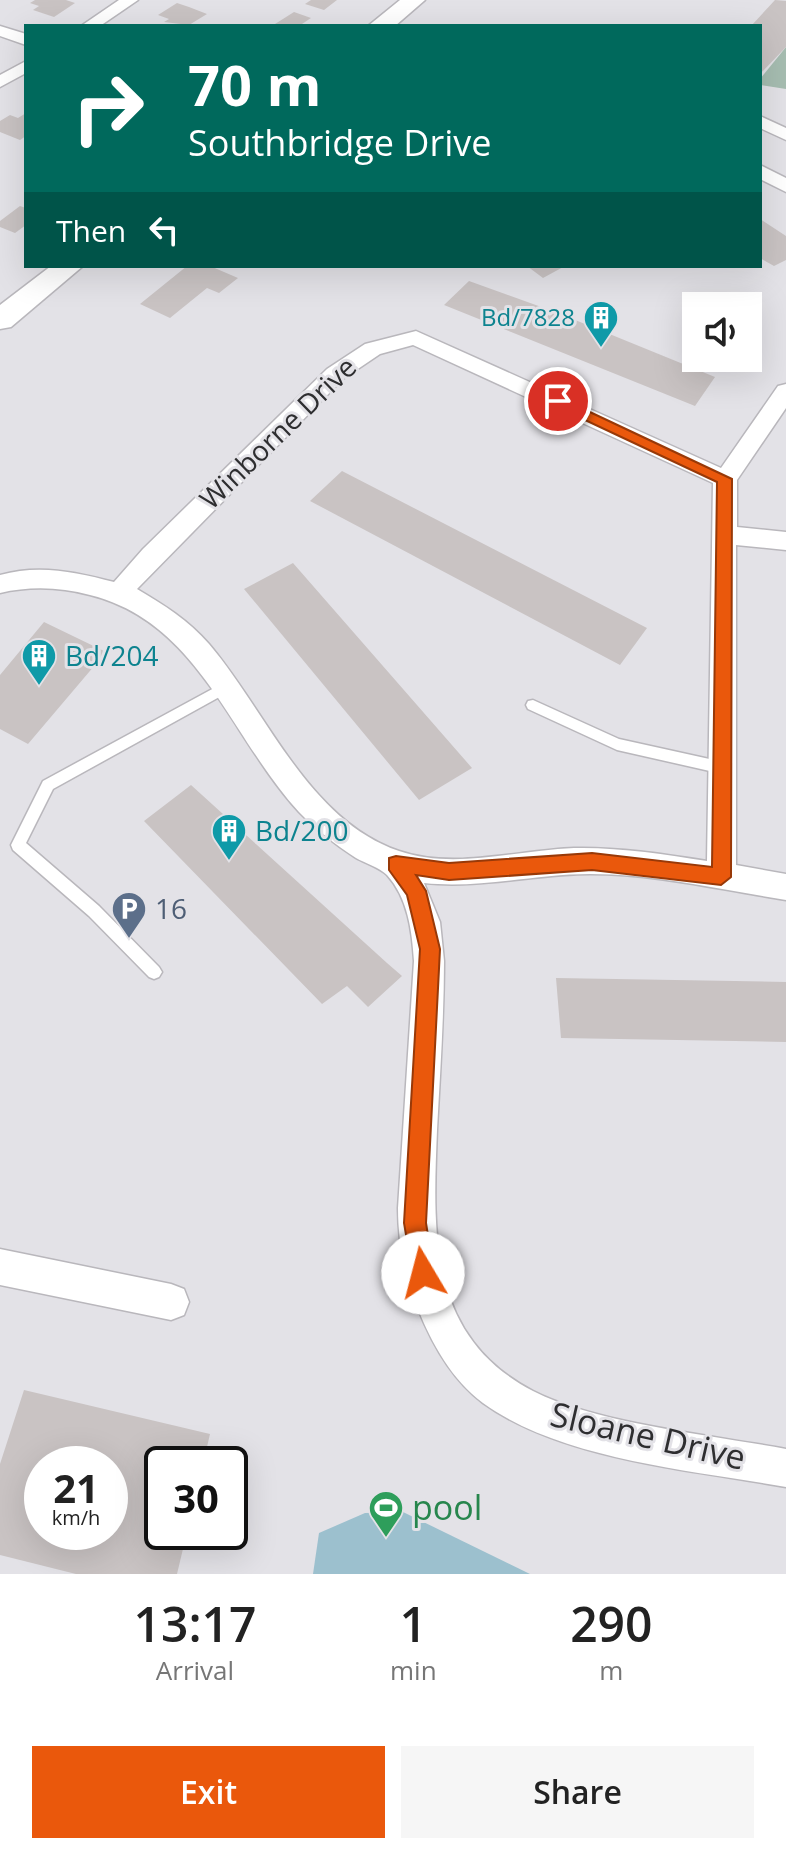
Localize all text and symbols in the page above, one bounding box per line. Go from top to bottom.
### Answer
text: 70 m [188,46,322,122]
icon: right [56,56,160,160]
text: Southbridge Drive [188,118,491,167]
icon: left [142,208,186,252]
text: Then [56,210,126,251]
map controls [682,292,762,372]
button: sound [682,292,762,372]
building icon: Bd/7828 [582,299,620,349]
place label: Bd/7828 [481,300,575,333]
street label: Winborne Drive [191,348,364,517]
pin [524,367,592,435]
icon: arrive [536,379,580,423]
place label: Bd/204 [65,636,159,674]
building icon: Bd/204 [20,637,58,687]
place label: Bd/200 [255,811,349,849]
building icon: Bd/200 [210,812,248,862]
place label: 16 [155,889,187,927]
parking icon: 16 [110,890,148,940]
position arrow [381,1231,465,1315]
street label: Sloane Drive [546,1390,750,1480]
speed limit sign: 30 [144,1446,248,1550]
text: 21 [53,1460,99,1515]
place label: pool [412,1484,482,1530]
sports icon: pool [367,1489,405,1539]
text: km/h [52,1504,100,1531]
text: 13:17 [134,1591,256,1656]
text: 1 [400,1591,427,1656]
text: 290 [570,1591,652,1656]
text: Arrival [156,1652,234,1688]
text: min [390,1652,437,1688]
text: m [599,1652,623,1688]
button: Exit [32,1746,385,1838]
button: Share [401,1746,754,1838]

